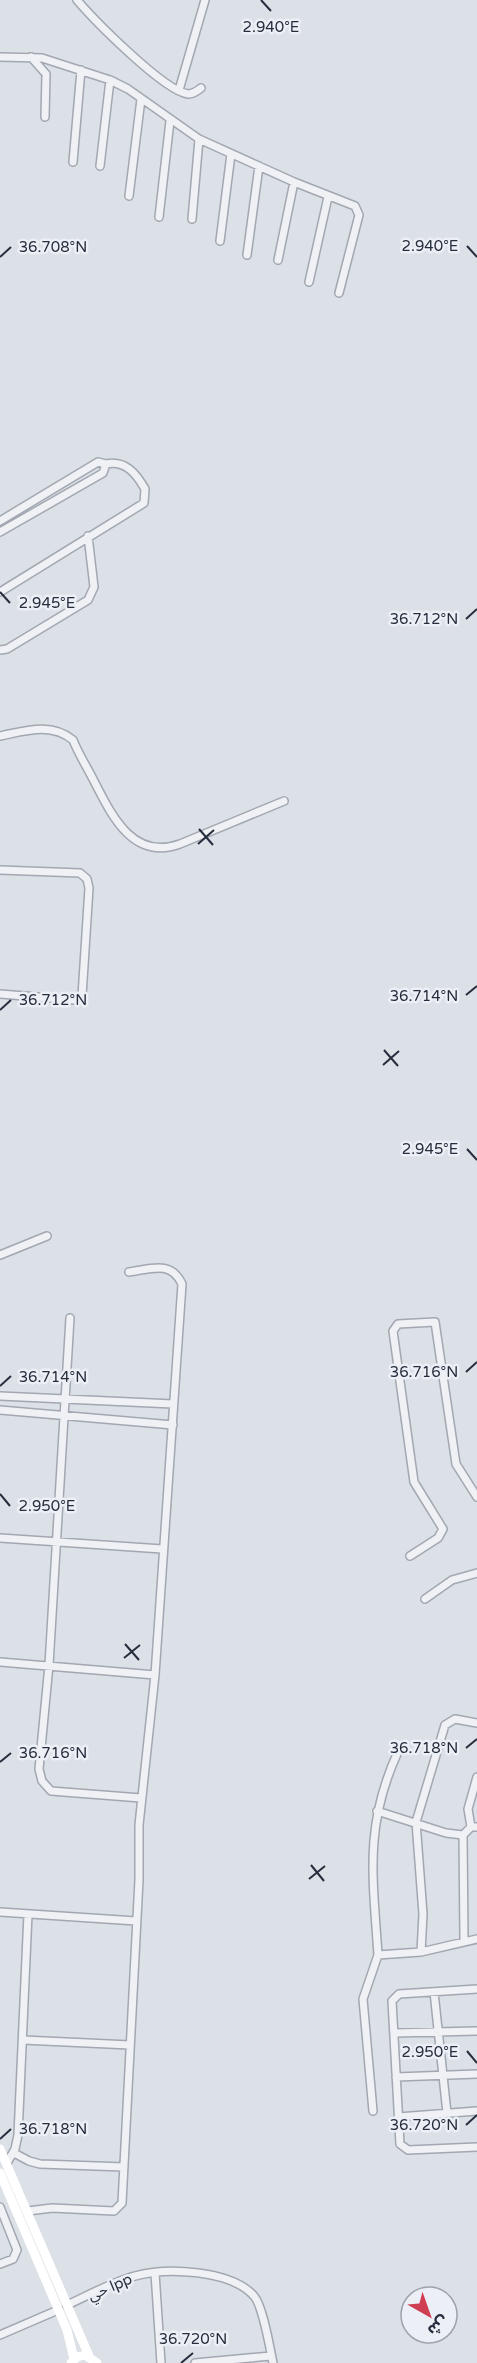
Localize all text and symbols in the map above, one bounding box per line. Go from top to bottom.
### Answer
text: 2.940°E [243,18,299,36]
text: 2.940°E [402,237,458,255]
text: 36.708°N [19,238,87,256]
text: 2.945°E [19,594,75,612]
text: 36.712°N [390,610,458,628]
text: 36.714°N [390,987,458,1005]
text: 36.712°N [19,991,87,1009]
text: 2.945°E [402,1140,458,1158]
text: 36.716°N [390,1363,458,1381]
text: 36.714°N [19,1368,87,1386]
text: 2.950°E [19,1497,75,1515]
text: 36.718°N [390,1739,458,1757]
text: 36.716°N [19,1744,87,1762]
text: 2.950°E [402,2043,458,2061]
text: 36.720°N [390,2116,458,2134]
text: 36.718°N [19,2120,87,2138]
street label: حي lpp [85,2270,136,2307]
north arrow [399,2285,459,2345]
text: ش [423,2311,453,2340]
text: 36.720°N [159,2330,227,2348]

